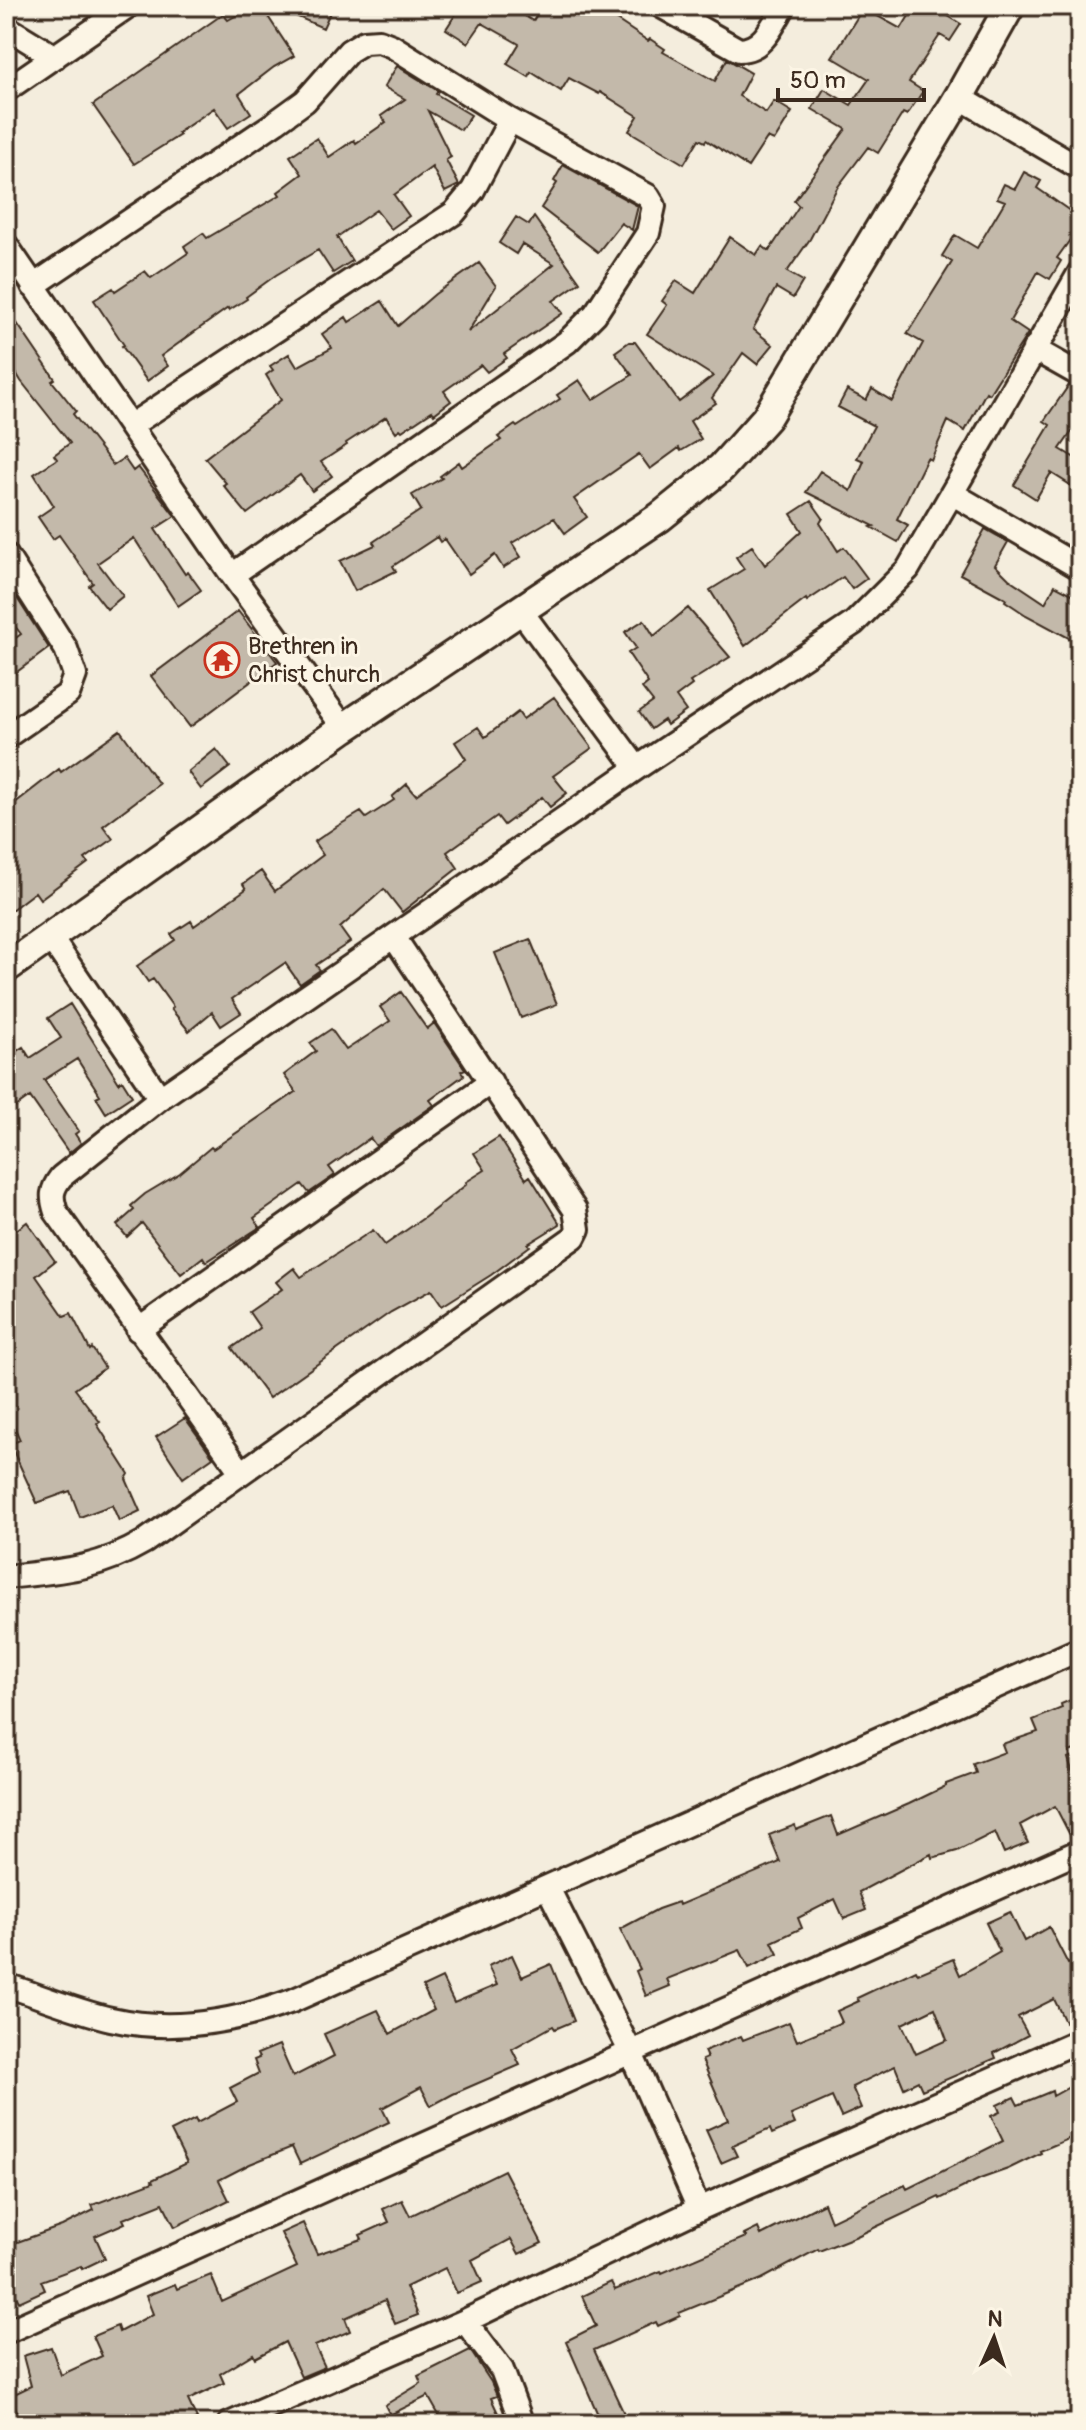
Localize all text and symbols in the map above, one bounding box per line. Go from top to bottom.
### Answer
scale bar [778,52,924,102]
text: 50 m [790,66,846,95]
place label: Brethren in Christ church [248,632,380,689]
temple icon: Brethren in Christ church [203,641,241,679]
north arrow [954,2298,1034,2378]
text: N [987,2305,1003,2333]

